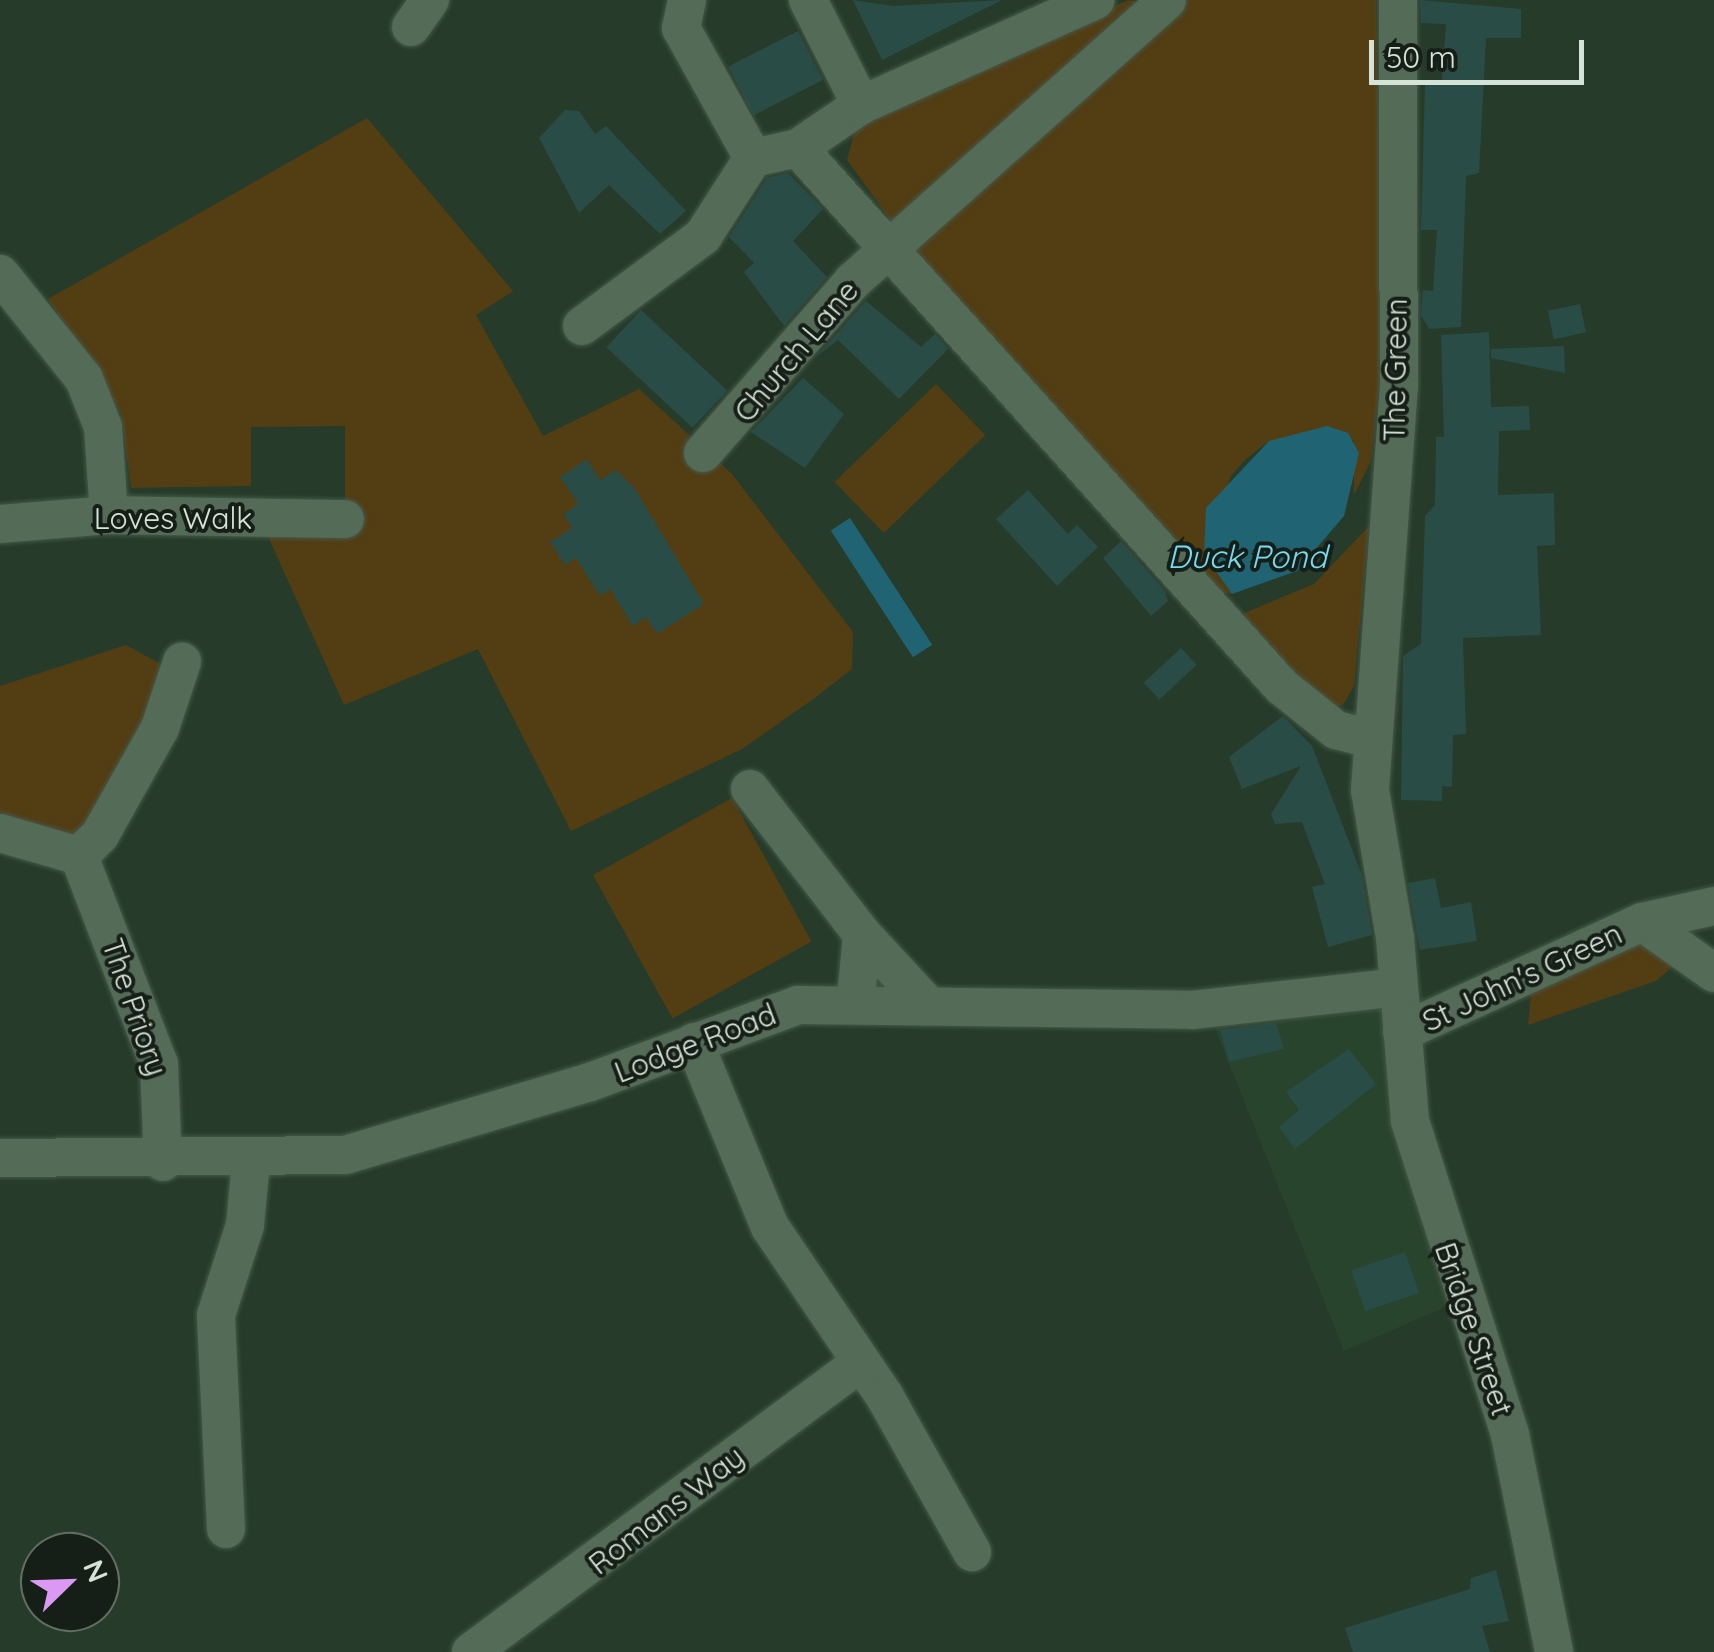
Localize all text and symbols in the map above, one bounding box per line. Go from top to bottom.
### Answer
scale bar [1374,20,1589,82]
text: 50 m [1386,38,1456,76]
street label: Church Lane [726,273,866,429]
street label: The Green [1376,298,1414,442]
street label: Loves Walk [94,500,252,536]
water label: Duck Pond [1167,537,1327,575]
street label: St John's Green [1417,915,1627,1039]
street label: The Priory [95,934,175,1080]
street label: Lodge Road [609,996,781,1090]
street label: Bridge Street [1428,1238,1520,1420]
street label: Romans Way [581,1438,751,1582]
north arrow [20,1532,120,1632]
text: N [76,1555,116,1587]

